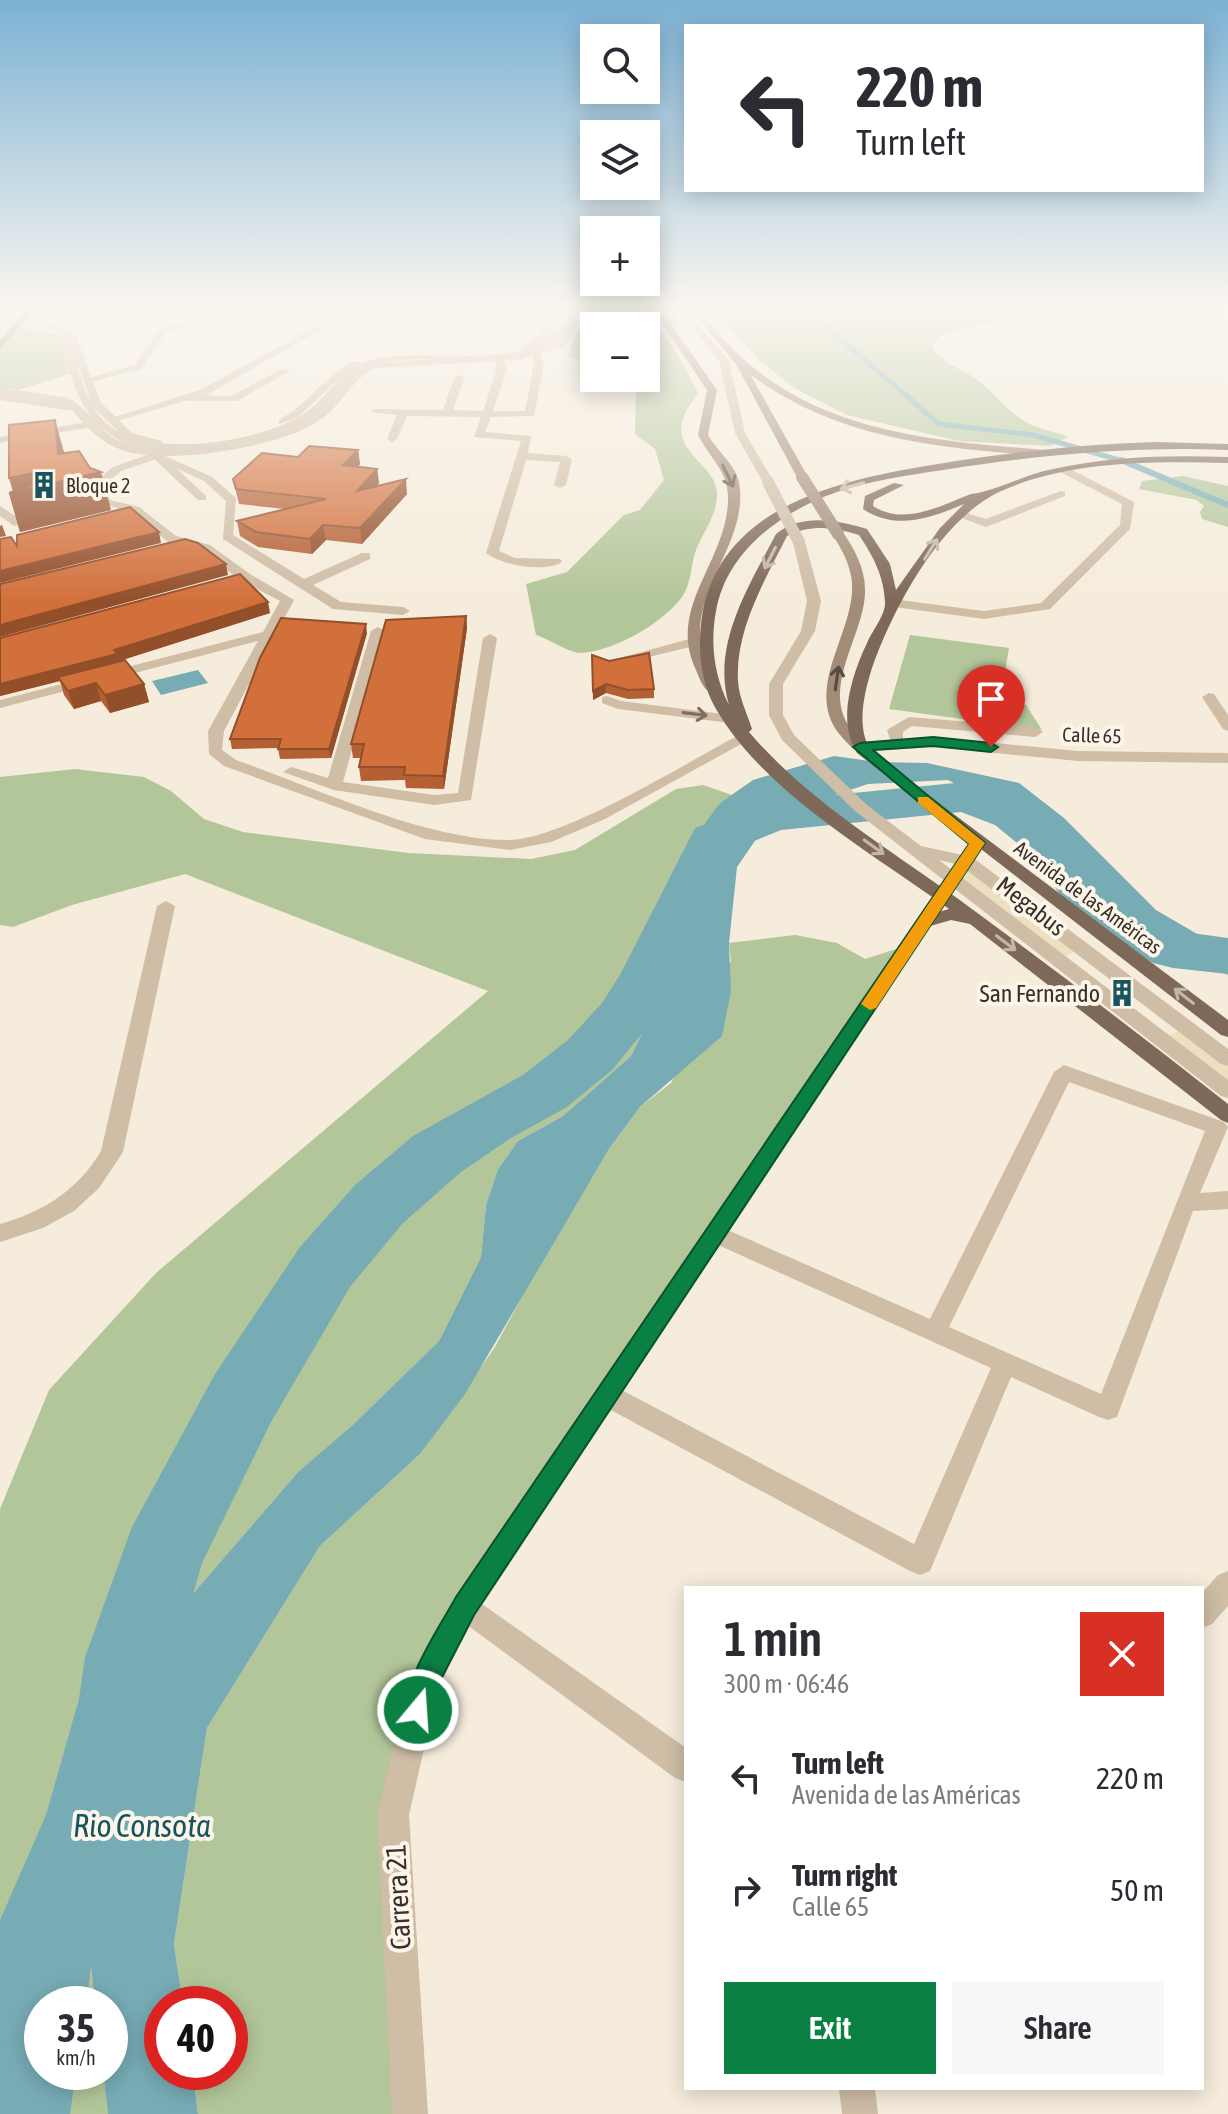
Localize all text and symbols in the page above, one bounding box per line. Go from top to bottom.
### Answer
map controls [580,24,660,392]
button: search [580,24,660,104]
text: 220 m [856,55,983,119]
icon: left [724,56,828,160]
button: layers [580,120,660,200]
text: Turn left [856,121,966,163]
button: + [580,216,660,296]
button: − [580,312,660,392]
one-way arrow [721,463,736,487]
building icon: Bloque 2 [29,470,59,500]
place label: Bloque 2 [66,474,130,497]
one-way arrow [839,480,865,495]
one-way arrow [922,539,939,561]
one-way arrow [762,545,778,569]
pin [957,665,1025,747]
one-way arrow [830,666,845,691]
icon: arrive [969,677,1013,721]
one-way arrow [681,707,708,722]
street label: Calle 65 [1062,722,1122,748]
street label: Avenida de las Américas [1010,836,1166,958]
one-way arrow [863,838,884,855]
street label: Megabus [991,871,1071,941]
one-way arrow [995,935,1016,952]
building icon: San Fernando [1107,978,1137,1008]
place label: San Fernando [980,980,1100,1007]
one-way arrow [1174,988,1195,1005]
text: 1 min [724,1611,822,1666]
button: close [1080,1612,1164,1696]
position arrow [376,1668,460,1752]
text: 300 m · 06:46 [724,1669,849,1699]
text: Turn left [792,1746,884,1780]
icon: left [724,1756,768,1800]
text: 220 m [1096,1761,1164,1795]
text: Avenida de las Américas [792,1780,1021,1810]
water label: Rio Consota [73,1807,211,1844]
street label: Carrera 21 [379,1843,417,1951]
text: Turn right [792,1858,898,1892]
icon: right [724,1868,768,1912]
text: 50 m [1110,1873,1164,1907]
text: Calle 65 [792,1892,869,1922]
button: Exit [724,1982,936,2074]
button: Share [952,1982,1164,2074]
speed limit sign: 40 [144,1986,248,2090]
text: 35 [57,2005,95,2050]
text: km/h [56,2046,96,2069]

